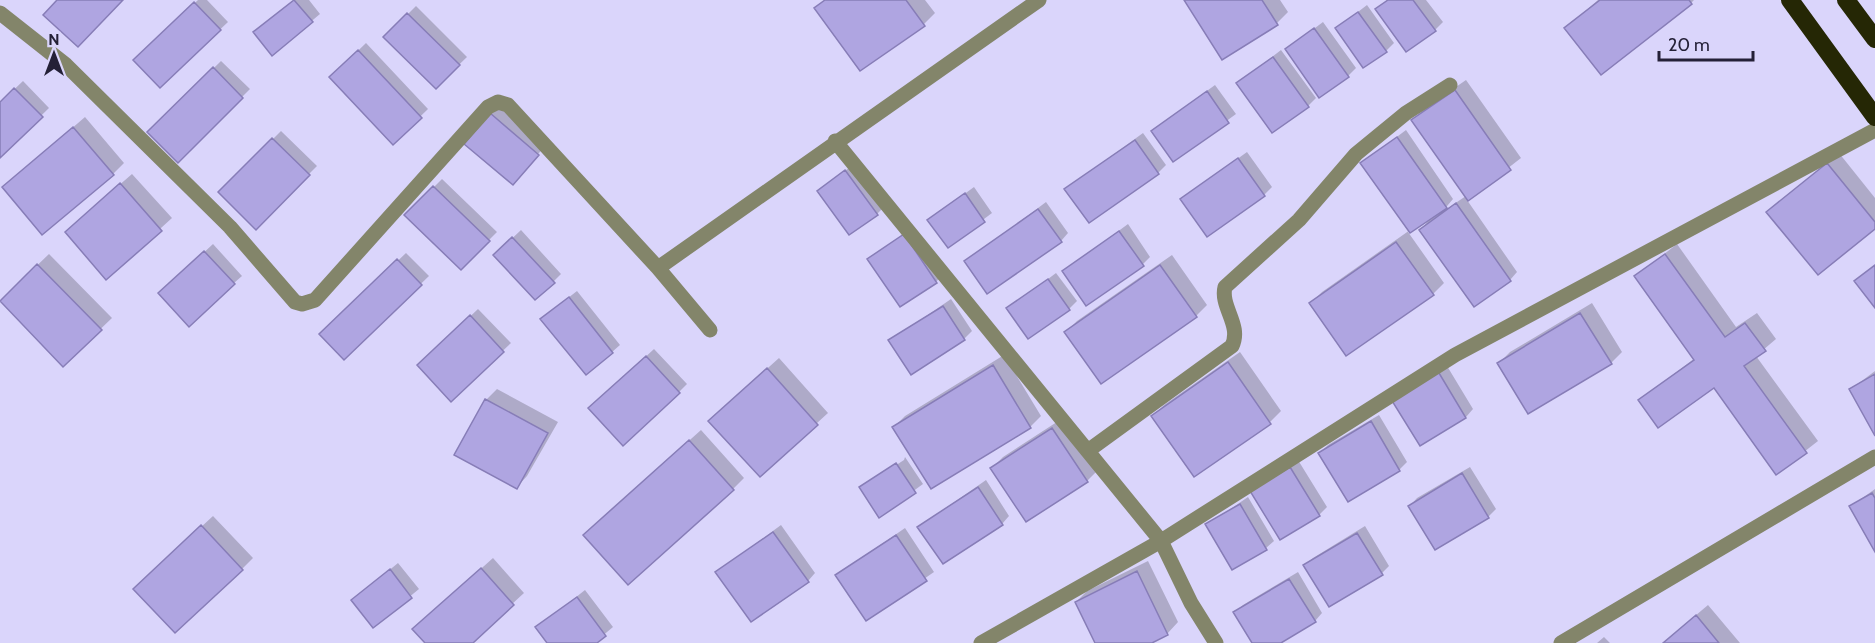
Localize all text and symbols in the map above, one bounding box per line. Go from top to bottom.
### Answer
north arrow [24,24,84,84]
scale bar [1659,24,1754,62]
text: N [48,30,60,49]
text: 20 m [1668,34,1710,56]

